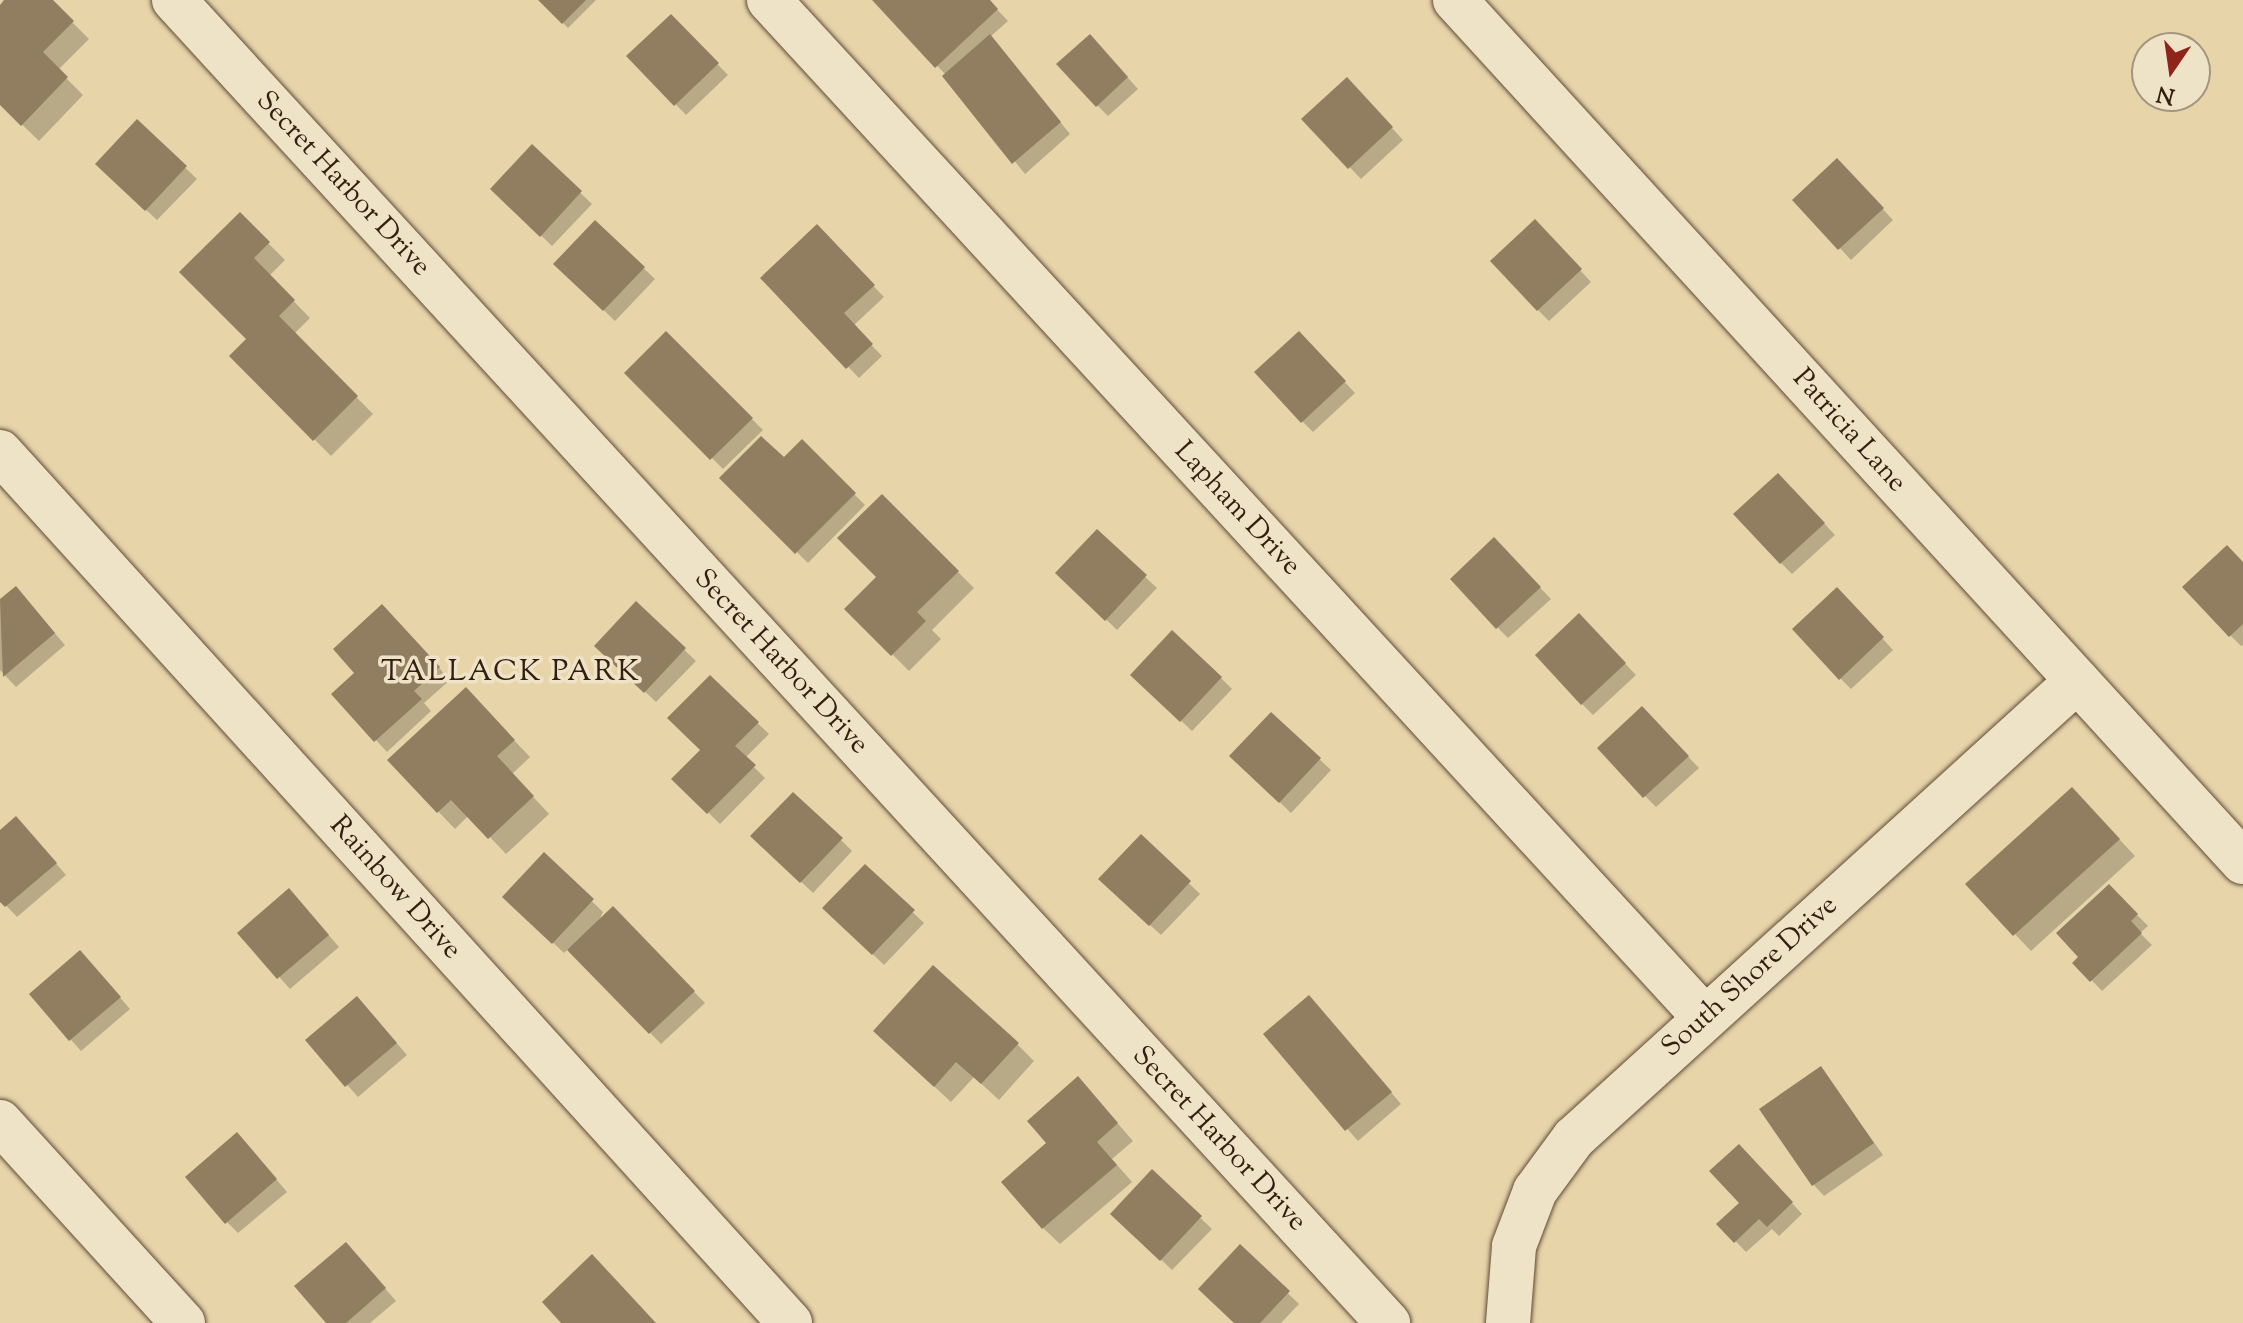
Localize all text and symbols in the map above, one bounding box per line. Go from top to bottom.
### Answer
north arrow [2131,32,2211,112]
text: N [2154,76,2178,111]
street label: Secret Harbor Drive [249,85,437,283]
street label: Patricia Lane [1785,362,1913,500]
street label: Lapham Drive [1166,435,1308,583]
street label: Secret Harbor Drive [687,563,875,761]
district label: TALLACK PARK [381,655,641,691]
street label: Rainbow Drive [322,809,468,967]
street label: South Shore Drive [1655,889,1845,1065]
street label: Secret Harbor Drive [1125,1040,1313,1238]

